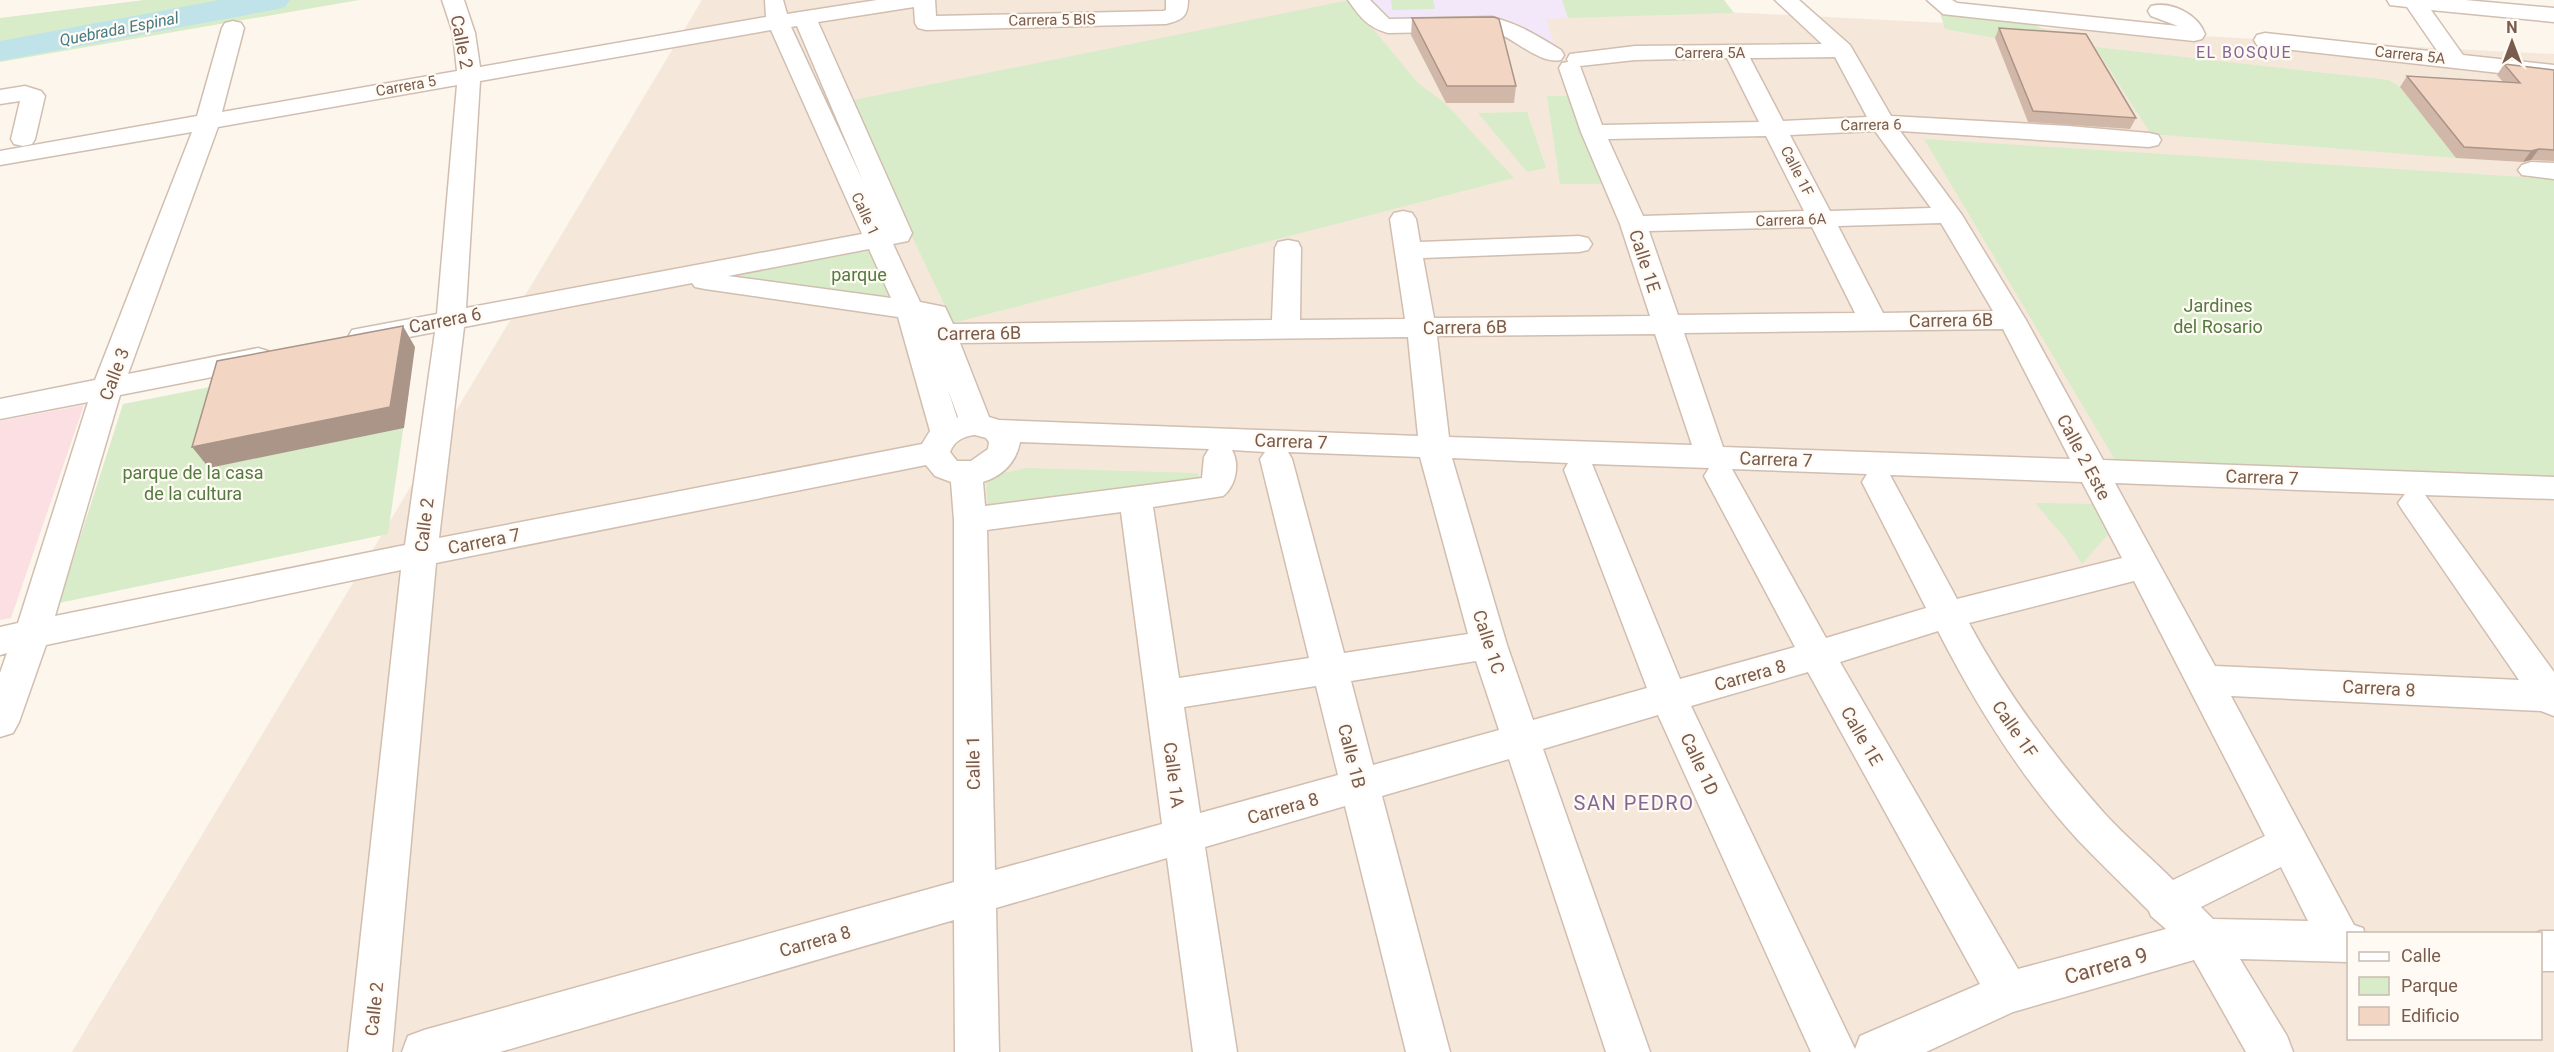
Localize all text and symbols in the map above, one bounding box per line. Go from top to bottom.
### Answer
water label: Quebrada Espinal [58,8,180,50]
street label: Carrera 5 BIS [1008,10,1096,30]
north arrow [2482,12,2542,72]
street label: Calle 2 [447,13,477,71]
text: N [2506,18,2518,37]
street label: Carrera 5A [2374,42,2446,68]
district label: EL BOSQUE [2196,43,2292,62]
street label: Carrera 5A [1675,44,1746,62]
street label: Carrera 5 [374,72,438,100]
street label: Carrera 6 [1840,115,1902,135]
street label: Calle 1F [1777,143,1817,199]
street label: Calle 1 [847,190,883,238]
street label: Carrera 6A [1755,210,1827,230]
street label: Calle 1E [1625,227,1665,295]
park label: parque [831,264,887,285]
park label: Jardines del Rosario [2173,295,2263,337]
street label: Carrera 6 [407,303,483,337]
street label: Carrera 6B [1909,309,1993,331]
street label: Carrera 6B [1423,316,1507,338]
street label: Carrera 6B [937,322,1021,344]
street label: Calle 3 [95,345,133,403]
street label: Calle 2 Este [2053,411,2115,503]
street label: Carrera 7 [1254,429,1328,453]
street label: Carrera 7 [1739,447,1813,471]
park label: parque de la casa de la cultura [122,462,264,504]
street label: Carrera 7 [2225,465,2299,489]
street label: Calle 2 [410,497,438,553]
street label: Carrera 7 [446,524,522,558]
street label: Calle 1C [1469,607,1509,677]
street label: Carrera 8 [1712,655,1788,695]
street label: Carrera 8 [2342,676,2416,700]
street label: Calle 1F [1988,697,2042,761]
street label: Calle 1E [1837,703,1887,769]
street label: Calle 1B [1334,722,1370,790]
street label: Calle 1D [1676,730,1724,798]
street label: Calle 1 [962,736,984,790]
street label: Calle 1A [1160,741,1188,809]
street label: Carrera 8 [1245,788,1321,828]
district label: SAN PEDRO [1574,791,1694,815]
street label: Carrera 8 [777,921,853,961]
legend [2347,932,2542,1040]
street label: Carrera 9 [2062,943,2150,989]
text: Calle [2401,945,2441,966]
text: Parque [2401,975,2458,996]
street label: Calle 2 [361,981,387,1037]
text: Edificio [2401,1005,2460,1026]

